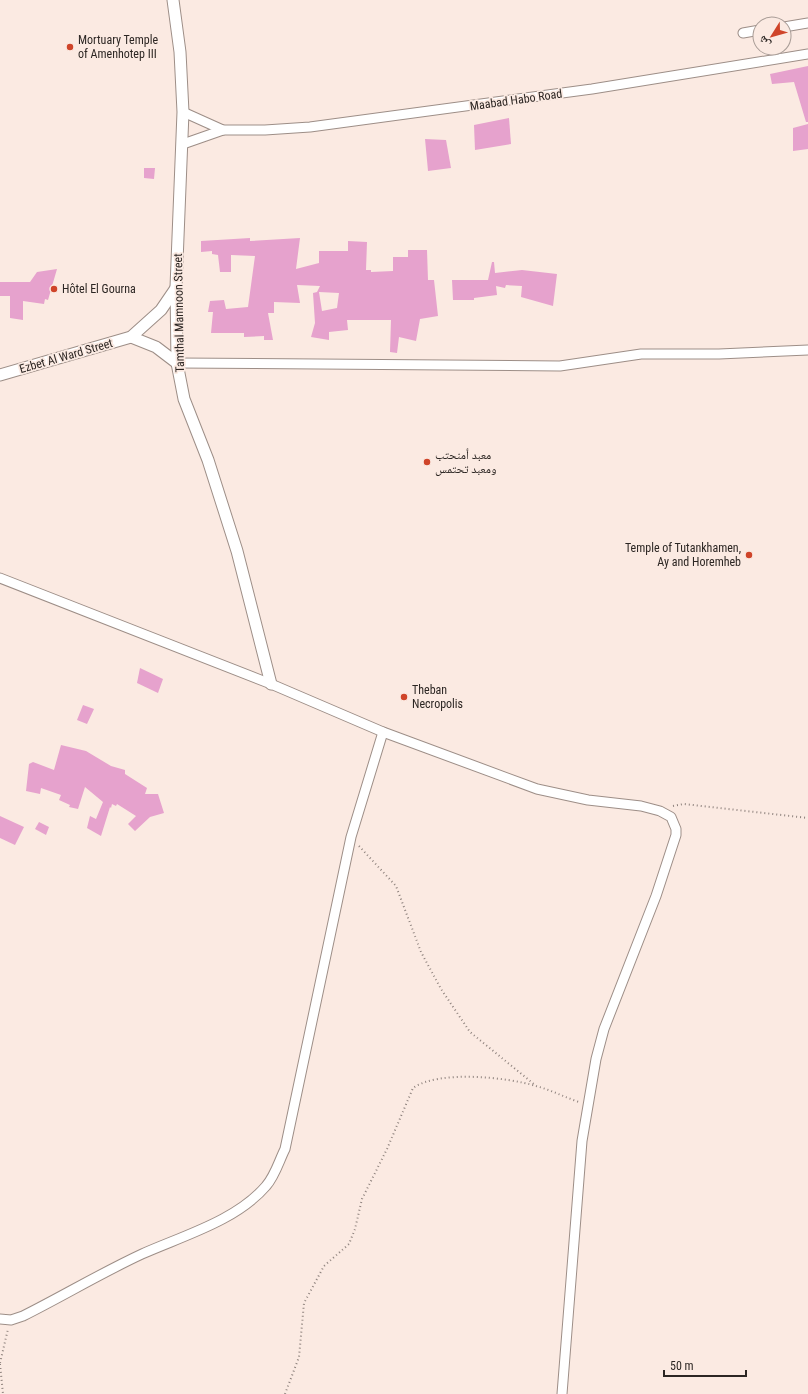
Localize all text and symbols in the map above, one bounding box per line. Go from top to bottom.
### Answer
north arrow [752,16,792,56]
text: ش [756,32,774,50]
place label: Mortuary Temple of Amenhotep III [78,33,158,61]
marker: Mortuary Temple of Amenhotep III [65,42,75,52]
street label: Maabad Habo Road [469,87,563,113]
street label: Tamthal Mamnoon Street [171,253,187,373]
place label: Hôtel El Gourna [62,282,136,296]
marker: Hôtel El Gourna [49,284,59,294]
street label: Ezbet Al Ward Street [18,336,115,376]
place label: معبد أمنحتب ومعبد تحتمس [435,448,497,476]
marker: معبد أمنحتب ومعبد تحتمس [422,457,432,467]
place label: Temple of Tutankhamen, Ay and Horemheb [625,541,741,569]
marker: Temple of Tutankhamen, Ay and Horemheb [744,550,754,560]
place label: Theban Necropolis [412,683,463,711]
marker: Theban Necropolis [399,692,409,702]
scale bar [664,1352,746,1378]
text: 50 m [670,1359,694,1373]

